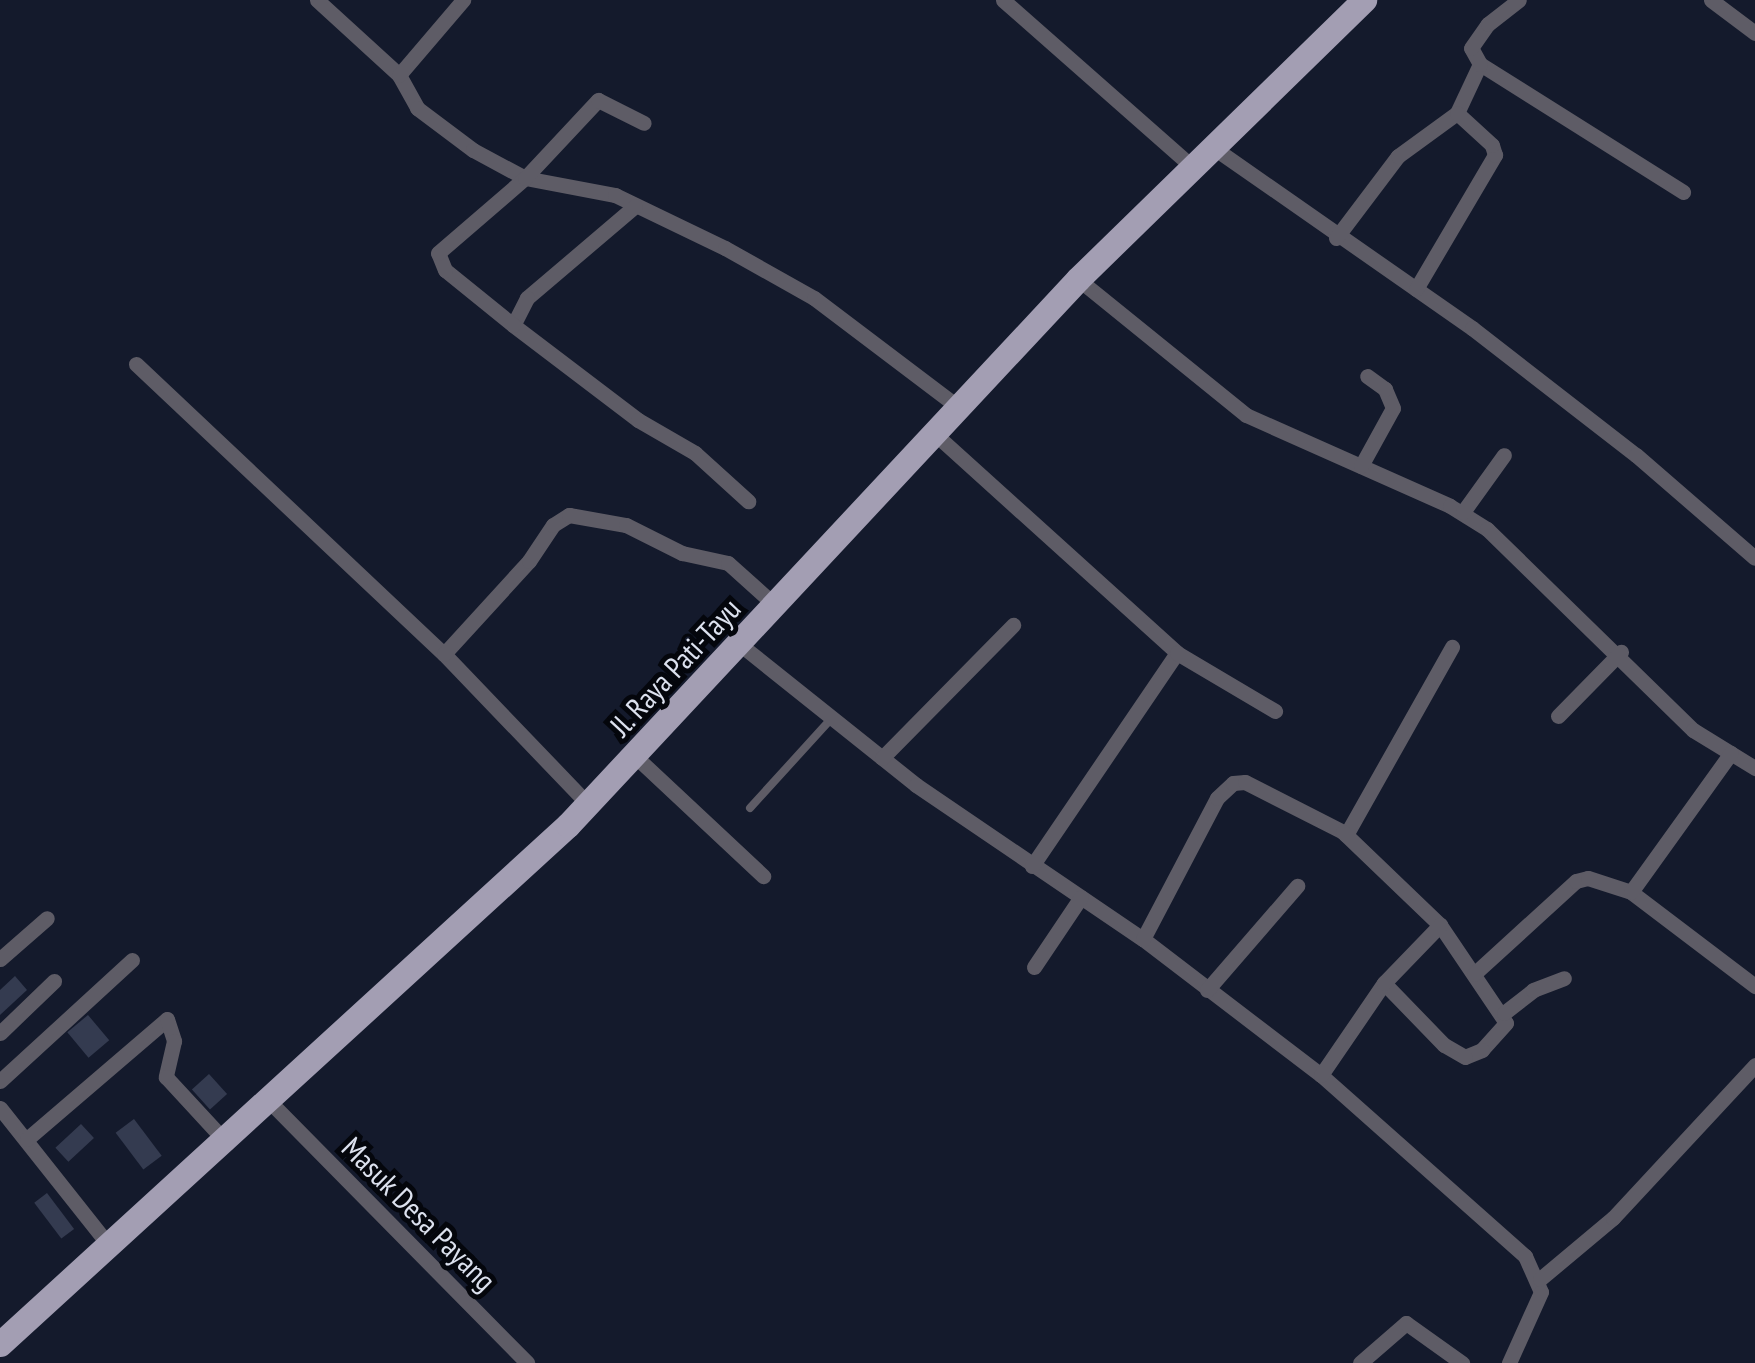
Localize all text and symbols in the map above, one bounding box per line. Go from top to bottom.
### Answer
street label: Jl. Raya Pati-Tayu [602,590,748,744]
street label: Masuk Desa Payang [334,1129,504,1299]

